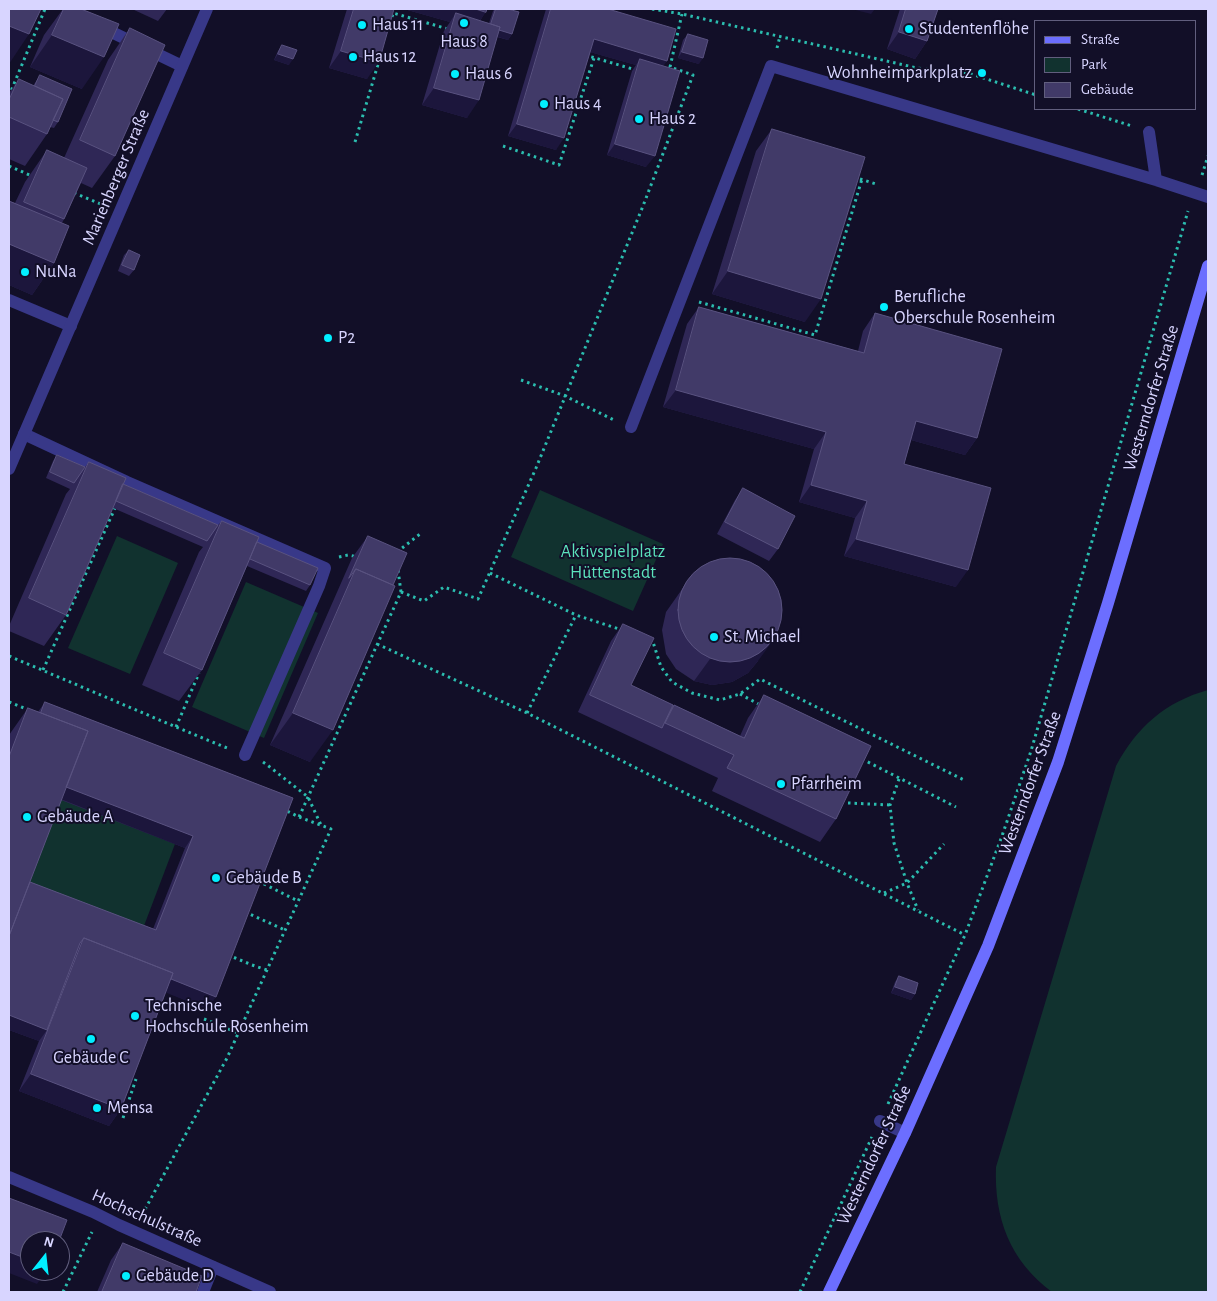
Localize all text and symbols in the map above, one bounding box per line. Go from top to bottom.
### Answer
place label: Haus 11 [372,14,423,36]
marker: Haus 8 [458,17,470,29]
place label: Studentenflöhe [919,18,1029,40]
marker: Haus 11 [356,19,368,31]
legend [1034,20,1197,110]
marker: Studentenflöhe [903,23,915,35]
place label: Haus 8 [440,31,488,53]
text: Straße [1081,32,1120,47]
place label: Haus 12 [363,46,416,68]
marker: Haus 12 [347,51,359,63]
text: Park [1081,57,1107,72]
place label: Wohnheimparkplatz [827,62,972,84]
place label: Haus 6 [465,63,513,85]
marker: Wohnheimparkplatz [976,67,988,79]
marker: Haus 6 [449,68,461,80]
text: Gebäude [1081,82,1134,97]
place label: Haus 4 [554,93,602,115]
marker: Haus 4 [538,98,550,110]
street label: Marienberger Straße [78,106,154,248]
place label: Haus 2 [649,108,696,130]
marker: Haus 2 [633,113,645,125]
place label: NuNa [35,261,77,283]
marker: NuNa [19,266,31,278]
place label: Berufliche Oberschule Rosenheim [894,286,1055,328]
marker: Berufliche Oberschule Rosenheim [878,301,890,313]
street label: Westerndorfer Straße [1119,322,1183,474]
place label: P2 [338,327,356,349]
marker: P2 [322,332,334,344]
park label: Aktivspielplatz Hüttenstadt [561,541,665,584]
place label: St. Michael [724,626,801,648]
marker: St. Michael [708,631,720,643]
street label: Westerndorfer Straße [994,708,1066,858]
place label: Pfarrheim [791,773,862,795]
marker: Pfarrheim [775,778,787,790]
place label: Gebäude A [37,806,113,828]
marker: Gebäude A [21,811,33,823]
place label: Gebäude B [226,867,302,889]
marker: Gebäude B [210,872,222,884]
place label: Technische Hochschule Rosenheim [145,995,309,1038]
marker: Technische Hochschule Rosenheim [129,1010,141,1022]
marker: Gebäude C [85,1033,97,1045]
place label: Gebäude C [53,1047,129,1069]
street label: Westerndorfer Straße [832,1082,916,1228]
place label: Mensa [107,1097,153,1119]
marker: Mensa [91,1102,103,1114]
street label: Hochschulstraße [89,1184,205,1252]
north arrow [20,1231,70,1281]
text: N [42,1234,55,1251]
place label: Gebäude D [136,1265,214,1287]
marker: Gebäude D [120,1270,132,1282]

